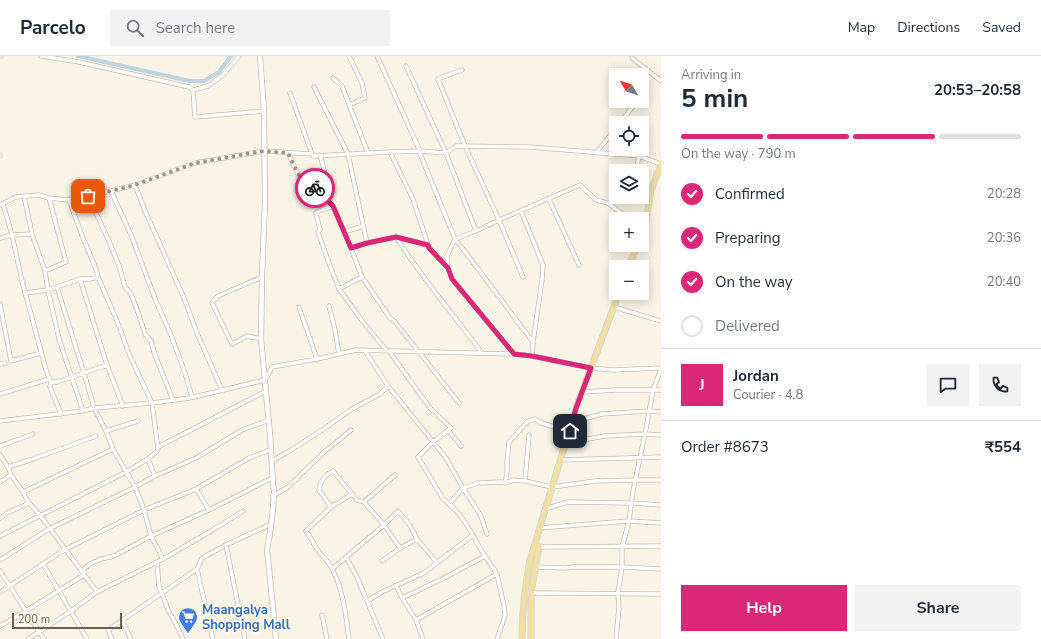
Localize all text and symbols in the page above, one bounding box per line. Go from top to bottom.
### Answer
search box [110,10,390,46]
text: Parcelo [20,15,86,41]
icon: search [124,17,146,39]
text: Search here [156,18,235,38]
text: Map [848,18,875,37]
text: Directions [897,18,960,37]
text: Saved [982,18,1021,37]
text: Arriving in [681,66,741,84]
north arrow [609,68,649,108]
map controls [609,68,649,300]
text: 20:53–20:58 [934,80,1021,100]
text: 5 min [681,81,748,116]
button: locate [609,116,649,156]
text: On the way · 790 m [681,145,796,163]
button: layers [609,164,649,204]
courier [295,168,335,208]
icon: bike [304,177,326,199]
pin [71,179,105,213]
icon: check [681,183,703,205]
text: Confirmed [715,184,785,204]
icon: bag [77,185,99,207]
text: 20:28 [987,185,1021,203]
button: + [609,212,649,252]
icon: check [681,227,703,249]
text: Preparing [715,228,780,248]
text: 20:36 [987,229,1021,247]
button: − [609,260,649,300]
icon: check [681,271,703,293]
text: On the way [715,272,793,292]
text: 20:40 [987,273,1021,291]
text: Delivered [715,316,780,336]
button: chat [927,364,969,406]
button: phone [979,364,1021,406]
text: Jordan [733,366,779,386]
text: J [699,375,705,395]
text: Courier · 4.8 [733,386,803,404]
pin [553,414,587,448]
icon: home [559,420,581,442]
text: Order #8673 [681,437,769,457]
text: ₹554 [985,437,1021,457]
button: Help [681,585,847,631]
button: Share [855,585,1021,631]
place label: Maangalya Shopping Mall [202,601,291,634]
supermarket icon: Maangalya Shopping Mall [177,606,199,634]
scale bar [12,611,122,630]
text: 200 m [18,612,50,627]

